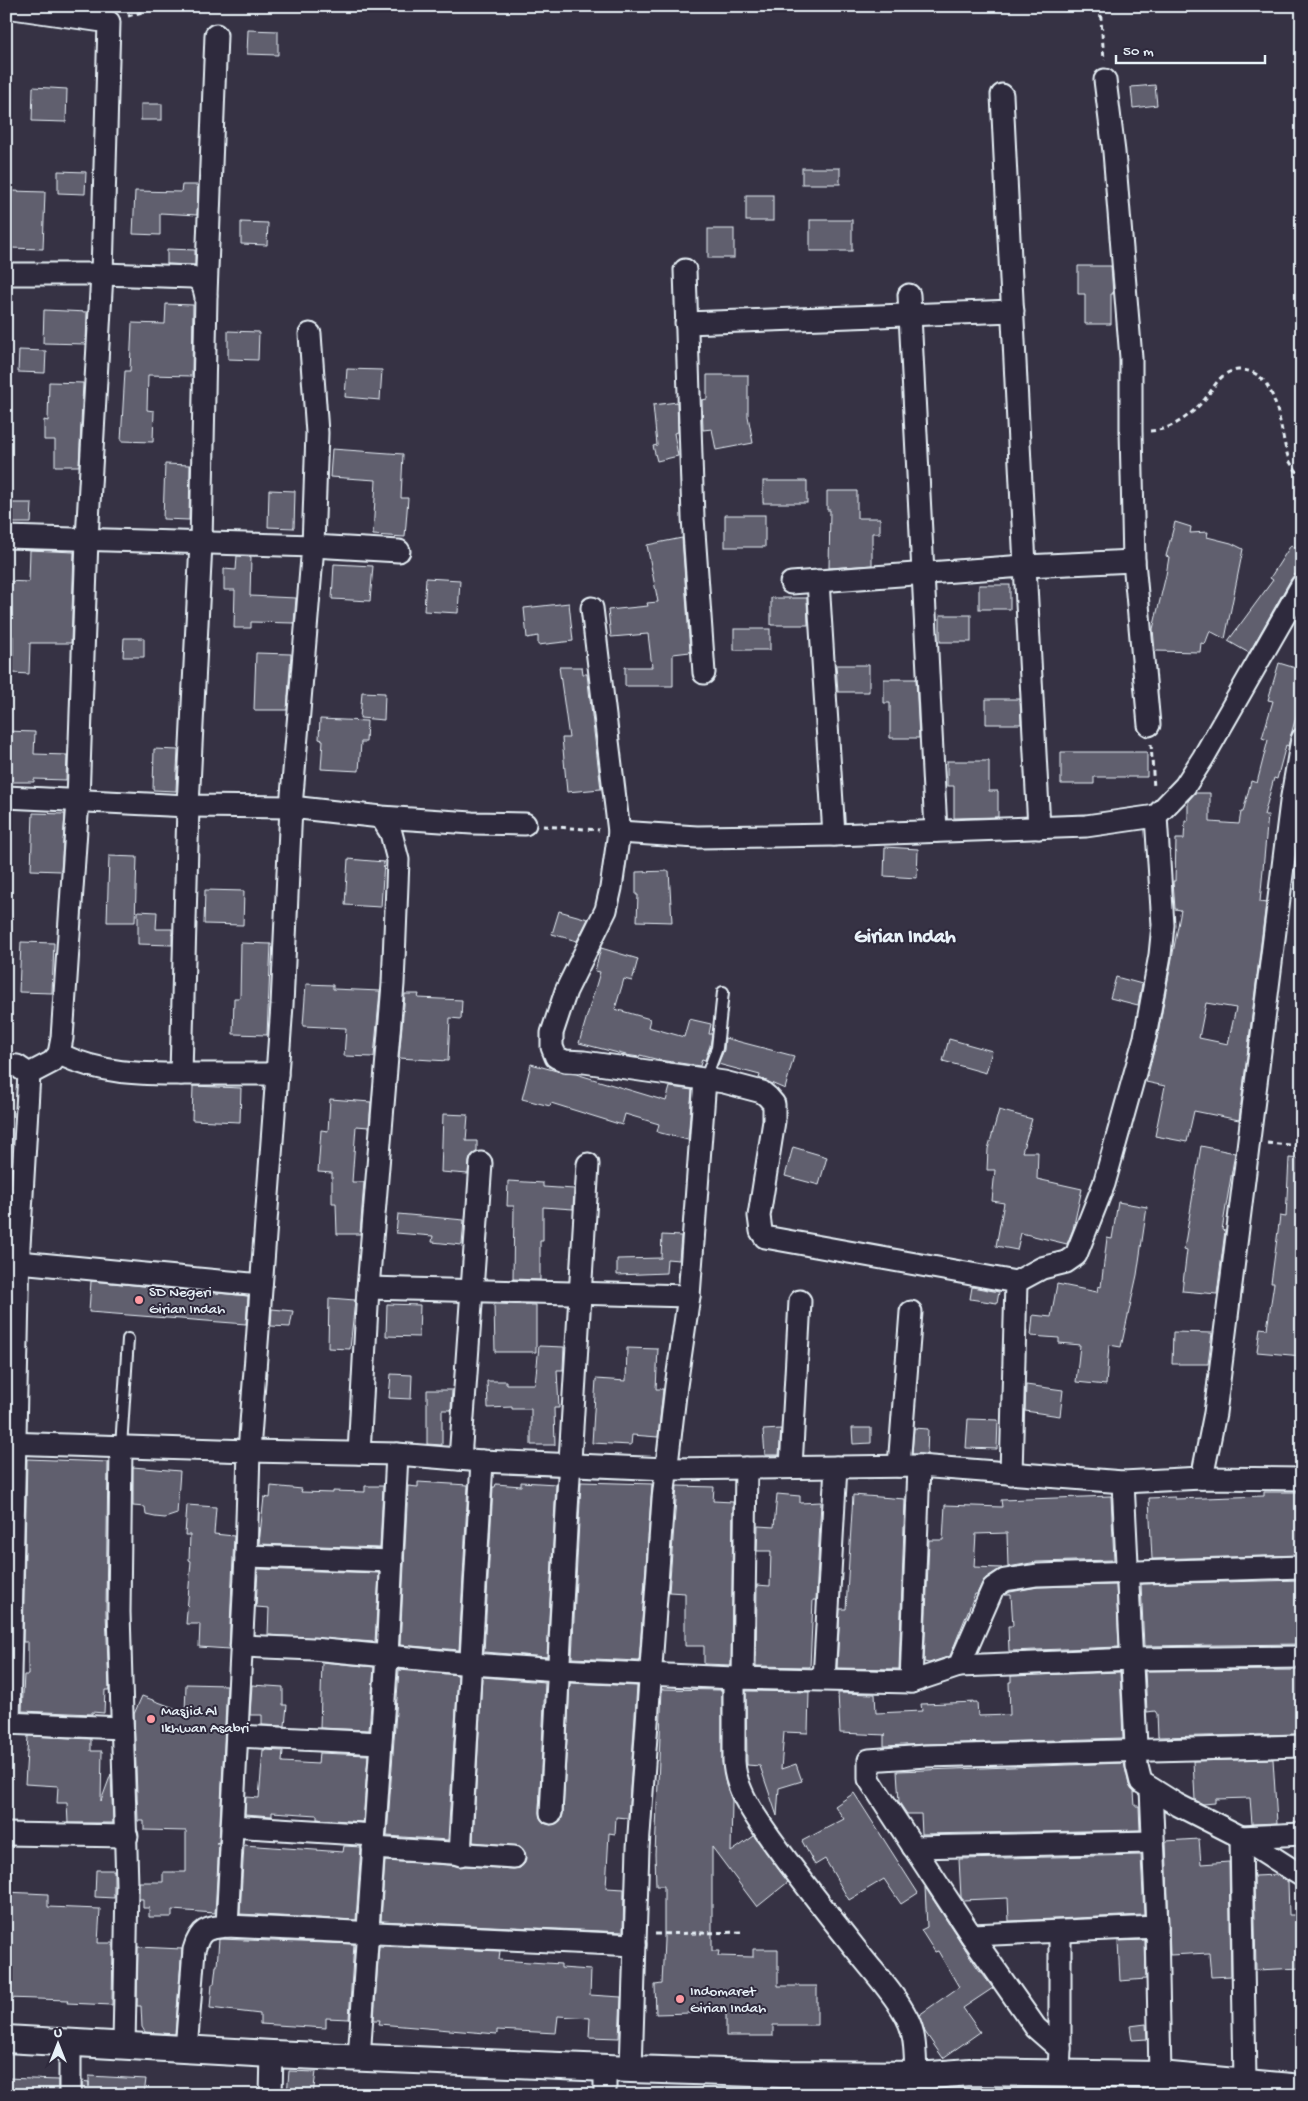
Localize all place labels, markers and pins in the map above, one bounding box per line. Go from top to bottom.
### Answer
place label: SD Negeri Girian Indah [149,1284,225,1319]
marker: SD Negeri Girian Indah [133,1294,145,1306]
place label: Masjid Al Ikhwan Asabri [161,1703,249,1738]
marker: Masjid Al Ikhwan Asabri [145,1713,157,1725]
place label: Indomaret Girian Indah [690,1983,766,2018]
marker: Indomaret Girian Indah [674,1993,686,2005]

